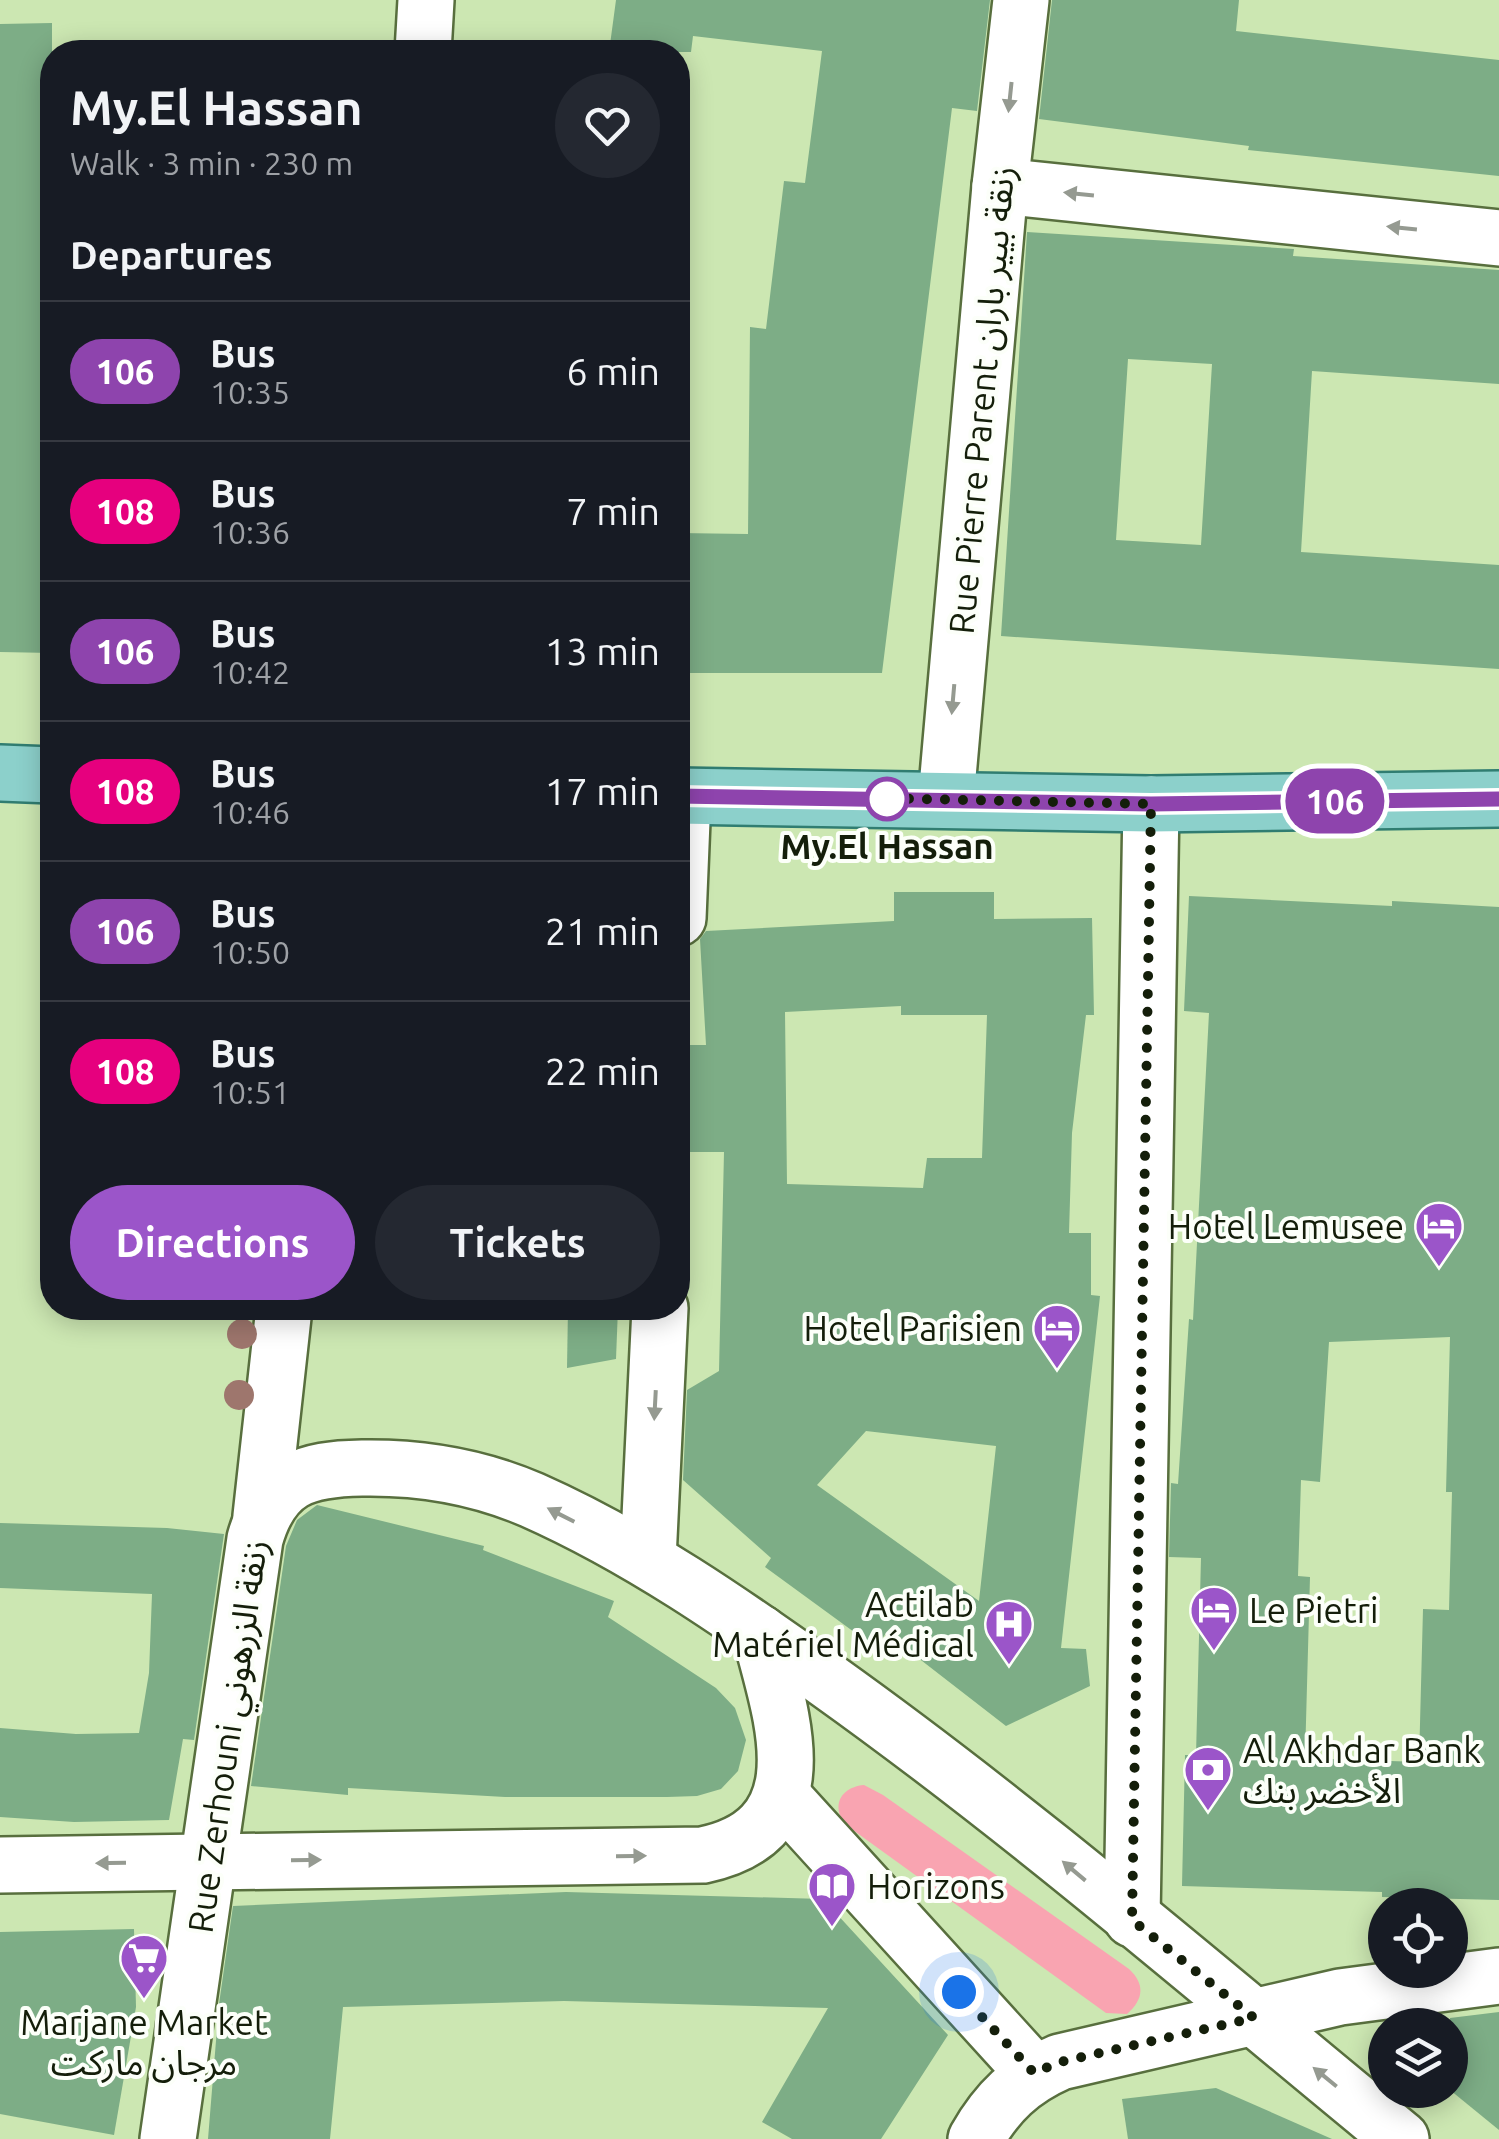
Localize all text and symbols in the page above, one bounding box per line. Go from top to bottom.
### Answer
button: heart [555,73,660,178]
text: My.El Hassan [70,80,363,134]
one-way arrow [1002,82,1018,113]
text: Walk · 3 min · 230 m [70,145,353,181]
street label: Rue Pierre Parent زنقة بيير باران [941,164,1023,636]
one-way arrow [1062,186,1094,202]
one-way arrow [1386,220,1417,236]
text: Departures [70,234,272,276]
text: Bus [210,332,275,374]
text: 6 min [566,350,660,392]
text: 106 [95,351,155,391]
text: 10:35 [210,374,290,410]
text: Bus [210,472,275,514]
text: 7 min [566,490,660,532]
text: 108 [95,491,155,531]
text: 10:36 [210,514,290,550]
text: Bus [210,612,275,654]
text: 13 min [545,630,660,672]
text: 106 [95,631,155,671]
text: 10:42 [210,654,290,690]
one-way arrow [945,684,961,716]
text: Bus [210,752,275,794]
line badge: 106 [1278,768,1392,834]
text: 17 min [545,770,660,812]
text: 108 [95,771,155,811]
marker: My.El Hassan [866,778,908,820]
text: 106 [1305,781,1365,821]
text: 10:46 [210,794,290,830]
place label: My.El Hassan [780,826,994,866]
text: Bus [210,892,275,934]
text: 21 min [545,910,660,952]
text: 106 [95,911,155,951]
text: 10:50 [210,934,290,970]
text: Bus [210,1032,275,1074]
text: 22 min [545,1050,660,1092]
text: 108 [95,1051,155,1091]
text: 10:51 [210,1074,290,1110]
button: Directions [70,1185,355,1300]
button: Tickets [375,1185,660,1300]
hotel icon: Hotel Lemusee [1413,1200,1465,1268]
place label: Hotel Lemusee [1168,1206,1404,1246]
hotel icon: Hotel Parisien [1031,1302,1083,1370]
place label: Hotel Parisien [804,1308,1022,1348]
one-way arrow [647,1389,663,1421]
one-way arrow [547,1507,576,1524]
street label: Rue Zerhouni زنقة الزرهوني [180,1537,282,1936]
place label: Actilab Matériel Médical [712,1584,974,1664]
hotel icon: Le Pietri [1188,1584,1240,1652]
place label: Le Pietri [1249,1590,1378,1630]
hospital icon: Actilab Matériel Médical [983,1598,1035,1666]
place label: Al Akhdar Bank الأخضر بنك [1243,1730,1481,1811]
bank icon: Al Akhdar Bank الأخضر بنك [1182,1744,1234,1812]
one-way arrow [616,1847,648,1863]
one-way arrow [291,1851,323,1867]
one-way arrow [95,1855,127,1871]
library icon: Horizons [806,1860,858,1928]
one-way arrow [1062,1861,1087,1883]
place label: Horizons [867,1866,1005,1906]
map controls [1368,1888,1468,2108]
button: locate [1368,1888,1468,1988]
supermarket icon: Marjane Market مرجان ماركت [118,1932,170,2000]
your location [934,1967,984,2017]
place label: Marjane Market مرجان ماركت [20,2002,268,2084]
button: layers [1368,2008,1468,2108]
one-way arrow [1313,2067,1338,2088]

